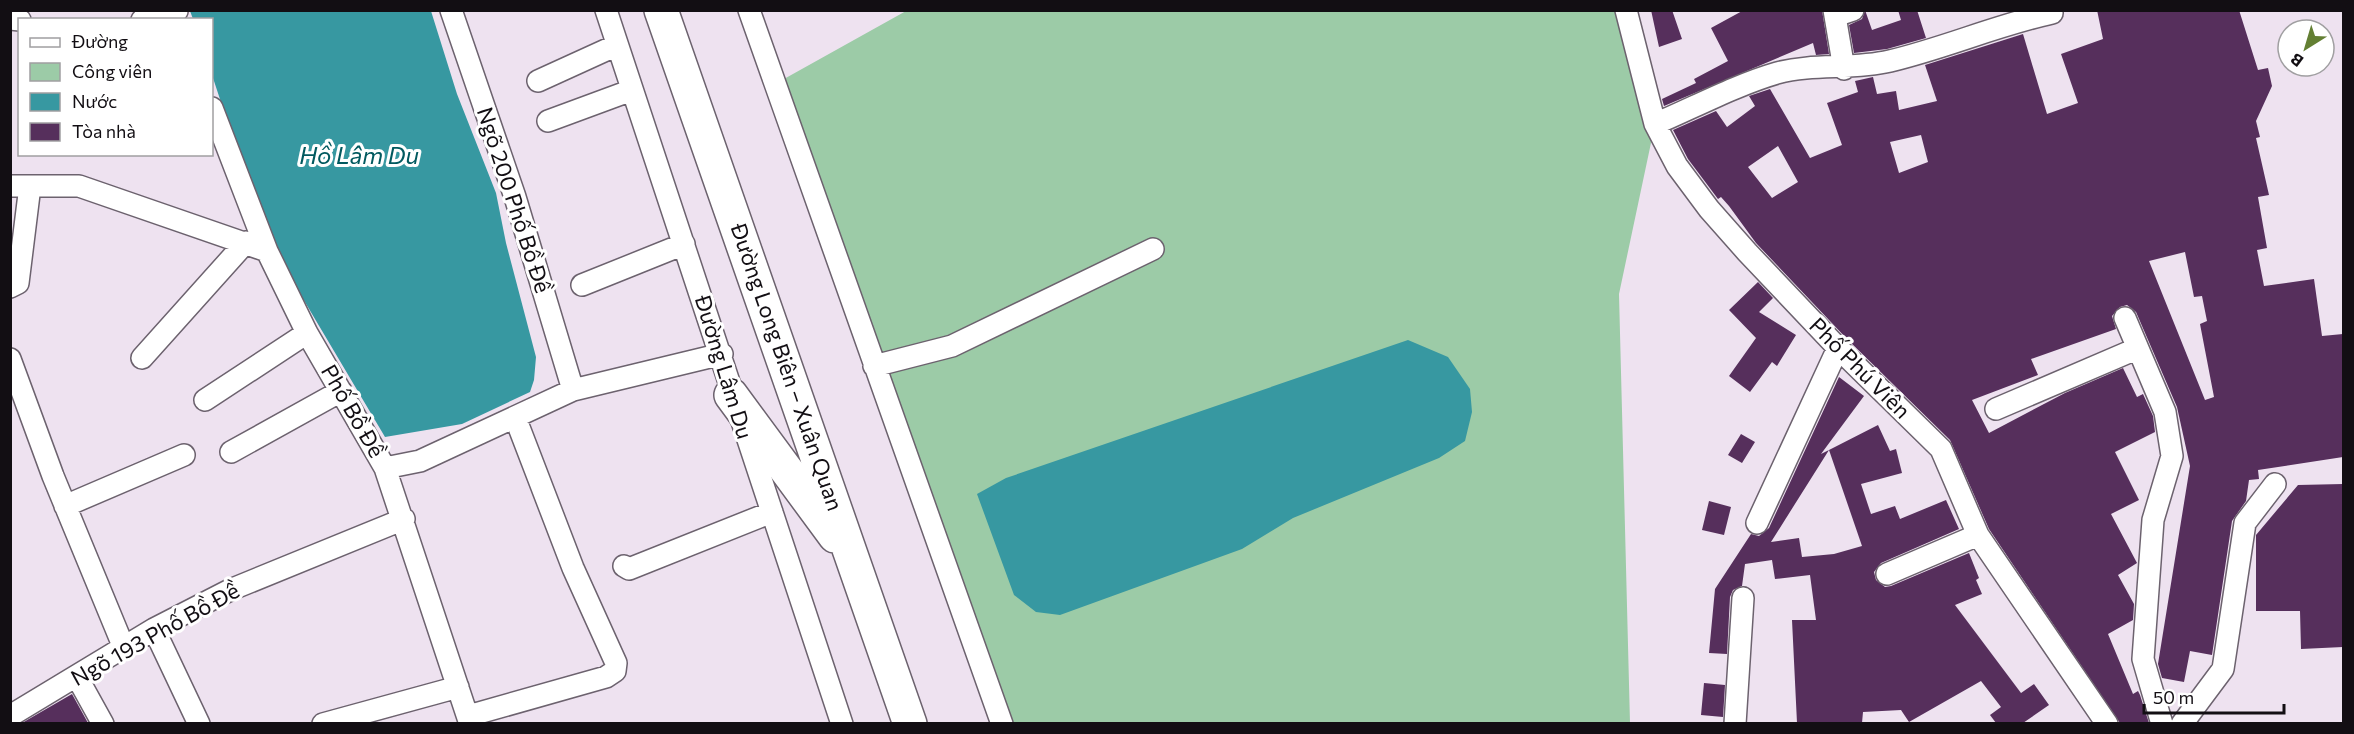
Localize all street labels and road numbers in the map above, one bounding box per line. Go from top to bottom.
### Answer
street label: Ngõ 200 Phố Bồ Đề [472,103,557,297]
street label: Đường Long Biên – Xuân Quan [725,219,849,514]
street label: Đường Lâm Du [690,291,759,442]
street label: Phố Phú Viên [1804,312,1916,424]
street label: Phố Bồ Đề [316,359,391,462]
street label: Ngõ 193 Phố Bồ Đề [66,576,244,691]

